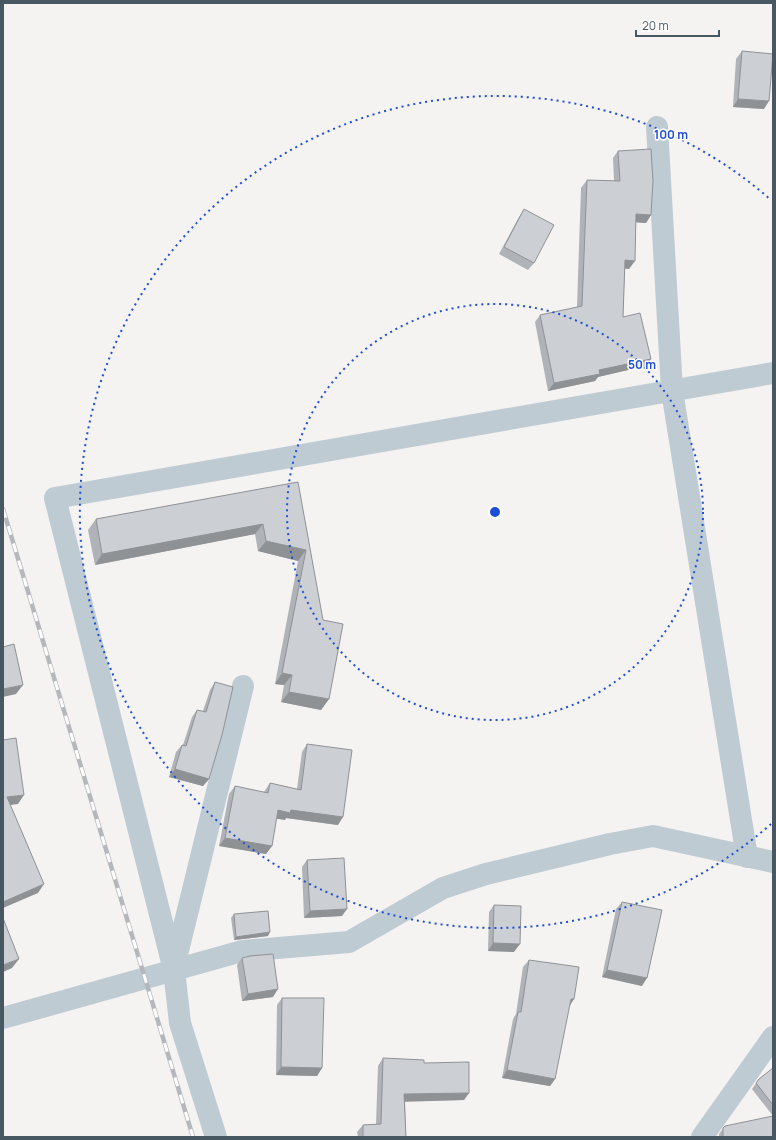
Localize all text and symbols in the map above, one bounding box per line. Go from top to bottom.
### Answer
scale bar [636,12,719,38]
text: 20 m [642,17,669,34]
text: 100 m [654,126,688,143]
text: 50 m [628,356,656,373]
centre of rings [488,505,502,519]

